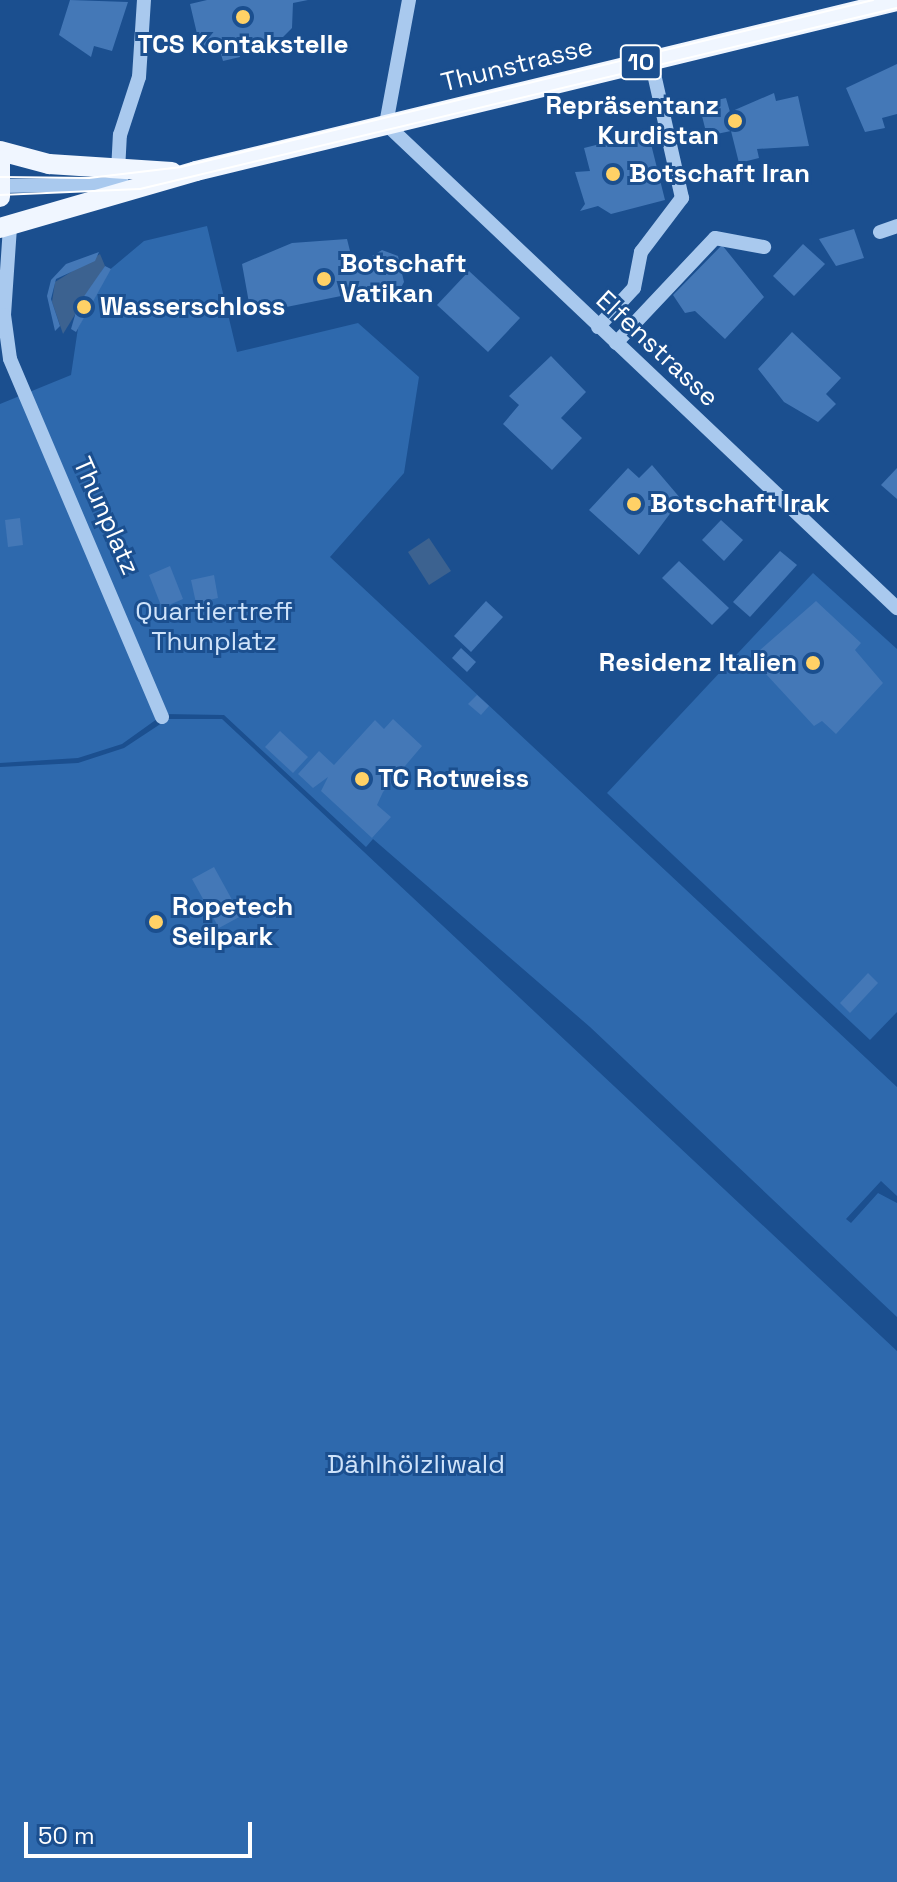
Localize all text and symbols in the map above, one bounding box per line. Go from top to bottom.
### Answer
marker: TCS Kontakstelle [234,8,252,26]
place label: TCS Kontakstelle [138,29,348,61]
street label: Thunstrasse [438,31,596,99]
road number: 10 [619,42,663,82]
place label: Repräsentanz Kurdistan [545,90,719,152]
marker: Repräsentanz Kurdistan [726,112,744,130]
place label: Botschaft Iran [629,158,810,190]
marker: Botschaft Iran [604,165,622,183]
place label: Botschaft Vatikan [340,248,467,310]
marker: Botschaft Vatikan [315,270,333,288]
street label: Elfenstrasse [589,285,725,413]
place label: Wasserschloss [100,291,285,323]
marker: Wasserschloss [75,298,93,316]
street label: Thunplatz [66,452,146,580]
place label: Botschaft Irak [650,488,830,520]
marker: Botschaft Irak [625,495,643,513]
park label: Quartiertreff Thunplatz [135,596,293,658]
place label: Residenz Italien [599,647,797,679]
marker: Residenz Italien [804,654,822,672]
place label: TC Rotweiss [378,763,529,795]
marker: TC Rotweiss [353,770,371,788]
place label: Ropetech Seilpark [172,891,293,952]
marker: Ropetech Seilpark [147,913,165,931]
park label: Dählhölzliwald [327,1449,505,1481]
scale bar [28,1806,256,1856]
text: 50 m [38,1820,95,1851]

